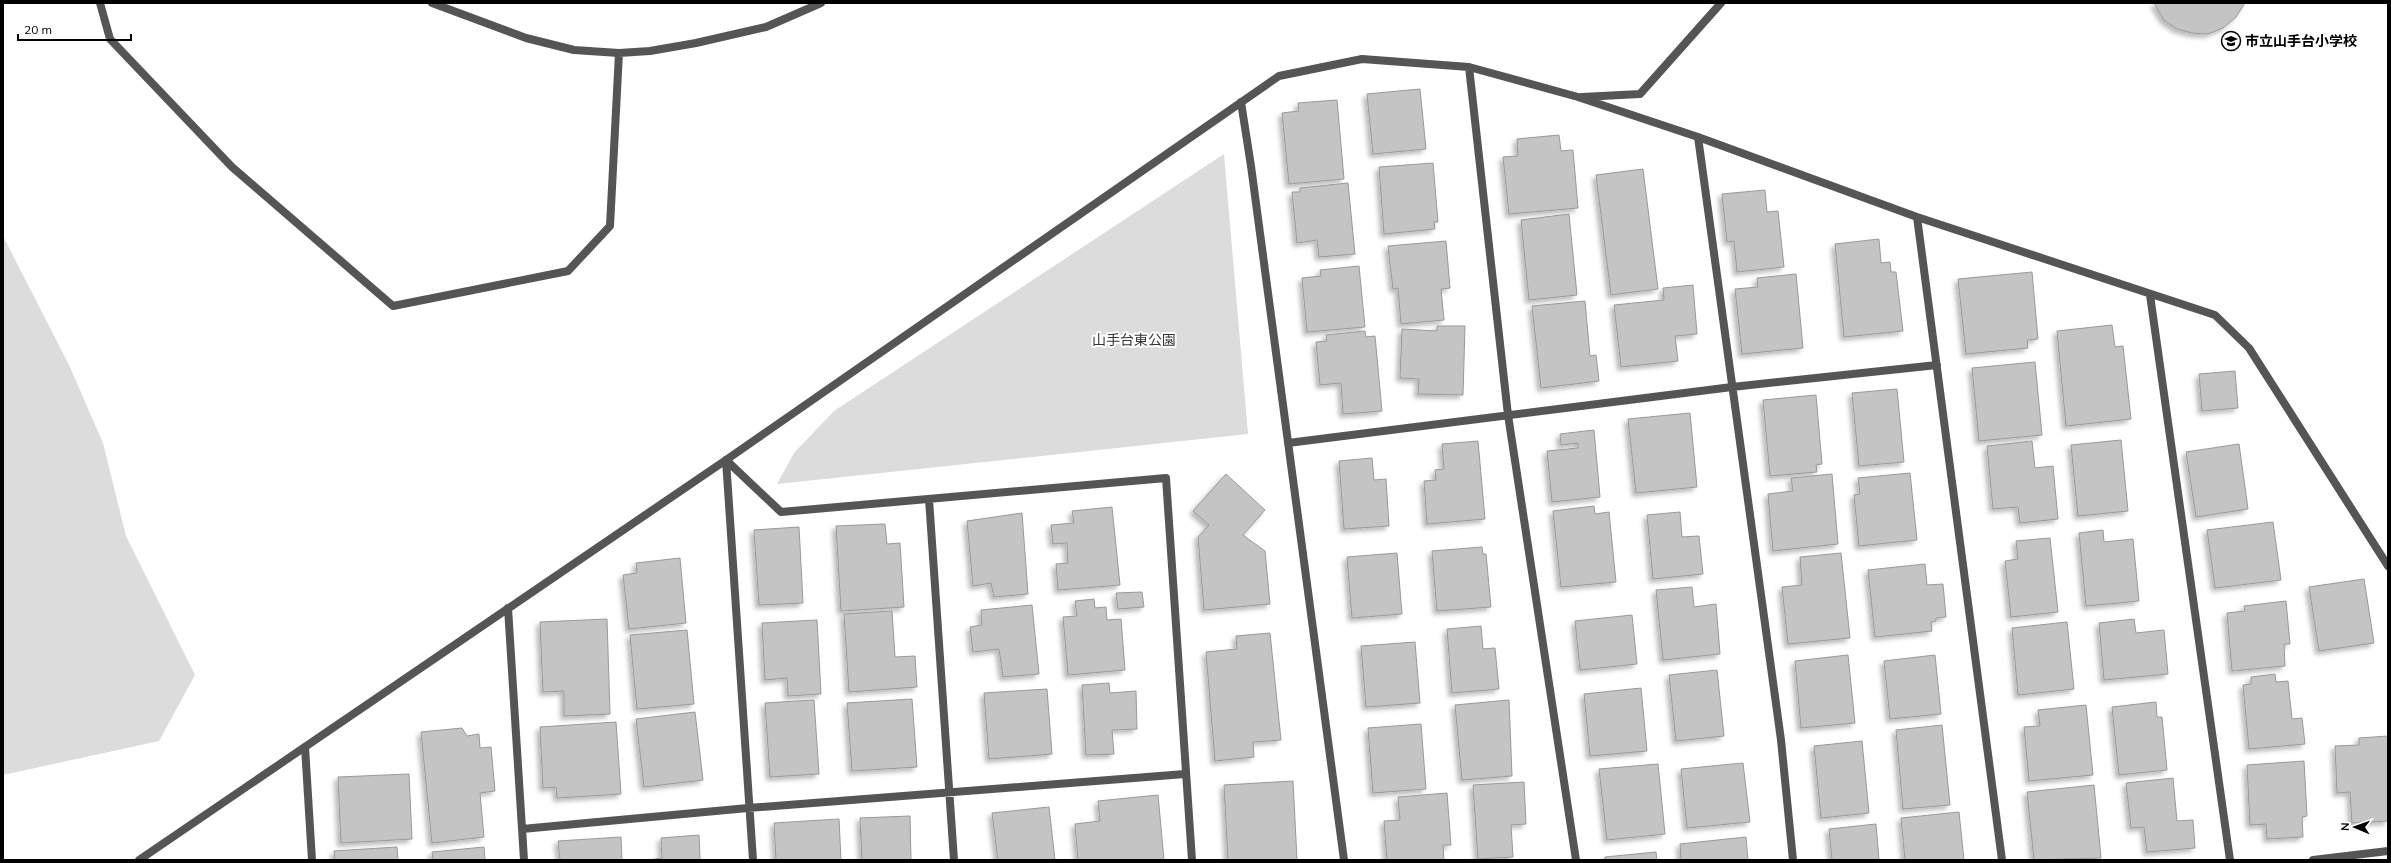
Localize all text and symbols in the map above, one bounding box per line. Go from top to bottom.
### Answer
scale bar [18,16,131,42]
text: 20 m [24,22,52,37]
school or university icon: 市立山手台小学校 [2220,30,2242,52]
place label: 市立山手台小学校 [2245,32,2357,50]
park label: 山手台東公園 [1092,331,1176,349]
north arrow [2335,807,2375,847]
text: N [2338,822,2352,831]

